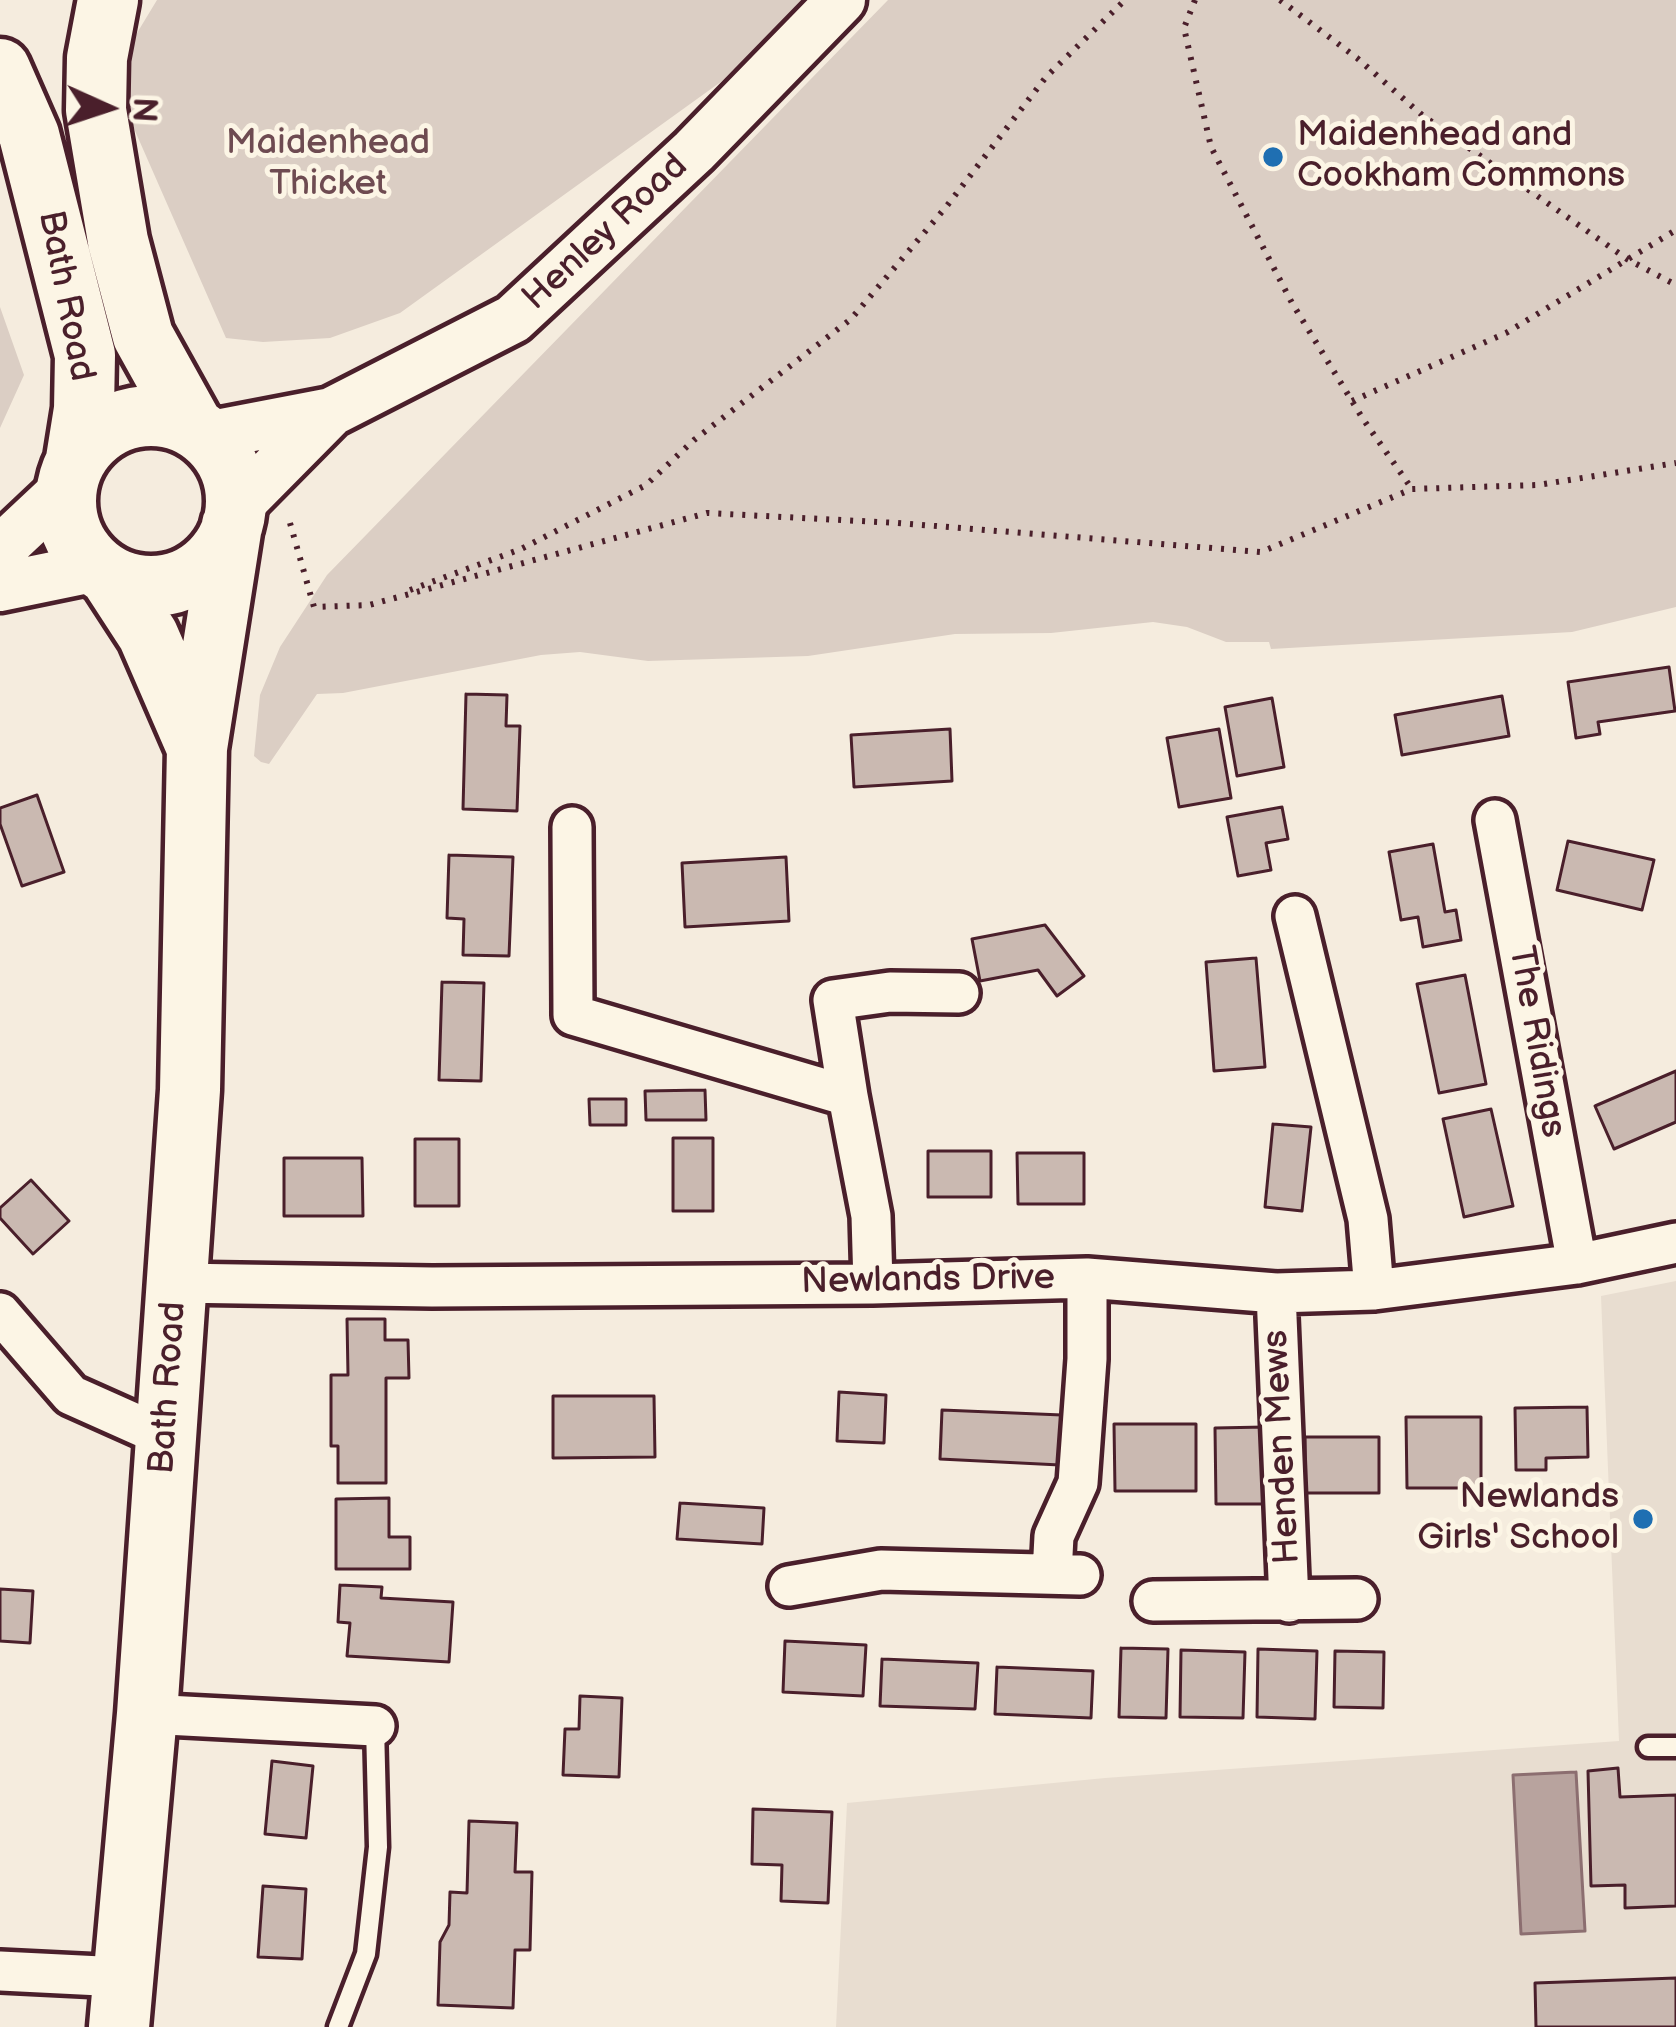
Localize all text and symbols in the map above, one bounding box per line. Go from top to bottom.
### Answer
north arrow [48,48,168,168]
text: N [123,96,165,123]
place label: Maidenhead and Cookham Commons [1297,114,1625,199]
park label: Maidenhead Thicket [226,122,430,207]
marker: Maidenhead and Cookham Commons [1260,144,1286,170]
street label: Henley Road [515,146,697,320]
street label: Bath Road [27,207,103,385]
street label: The Ridings [1498,943,1574,1141]
street label: Newlands Drive [801,1257,1055,1305]
street label: Bath Road [141,1300,197,1476]
street label: Henden Mews [1255,1329,1311,1565]
place label: Newlands Girls' School [1417,1476,1619,1561]
marker: Newlands Girls' School [1630,1506,1656,1532]

